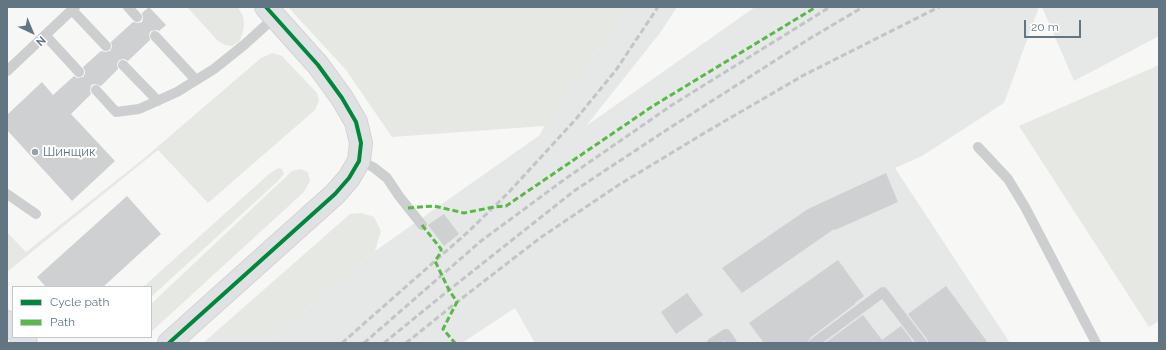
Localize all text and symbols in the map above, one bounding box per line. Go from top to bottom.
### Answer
north arrow [12,12,52,52]
scale bar [1026,12,1083,38]
text: 20 m [1031,20,1059,34]
text: N [33,33,48,49]
place label: Шинщик [43,144,96,160]
marker: Шинщик [30,147,40,157]
legend [12,286,152,338]
text: Cycle path [50,295,109,309]
text: Path [50,315,75,329]

